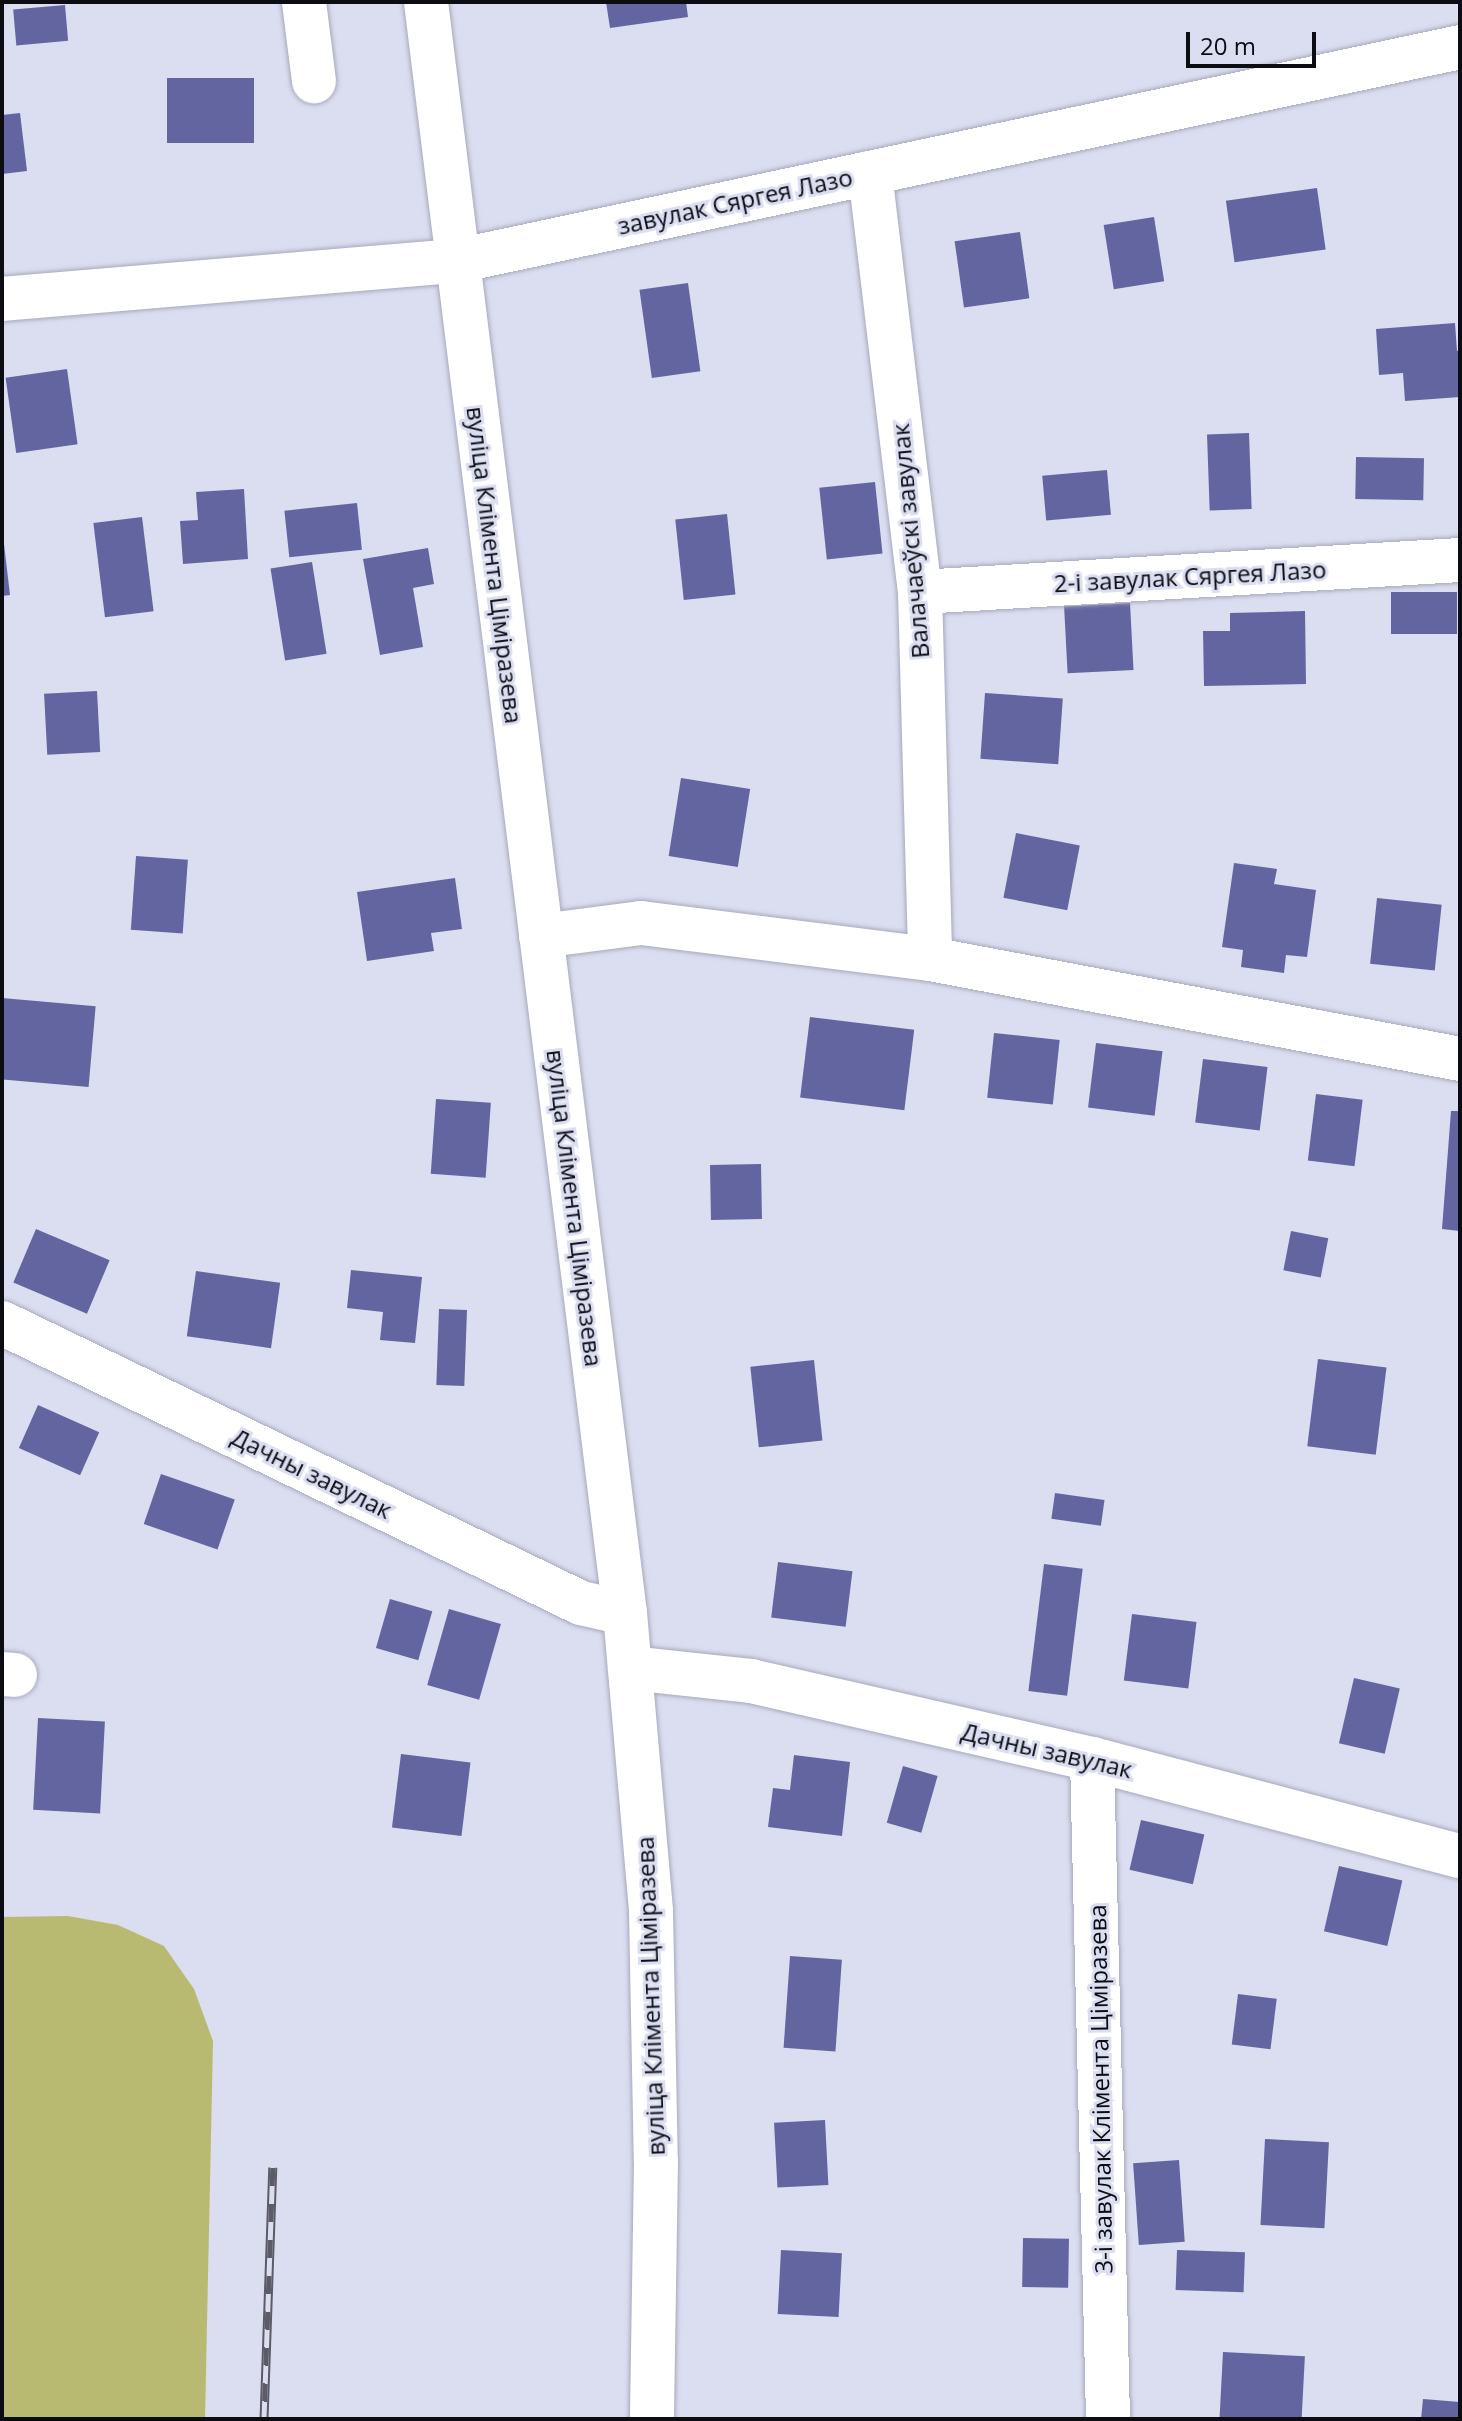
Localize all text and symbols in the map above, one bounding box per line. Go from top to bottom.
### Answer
scale bar [1190,16,1320,66]
text: 20 m [1200,29,1256,62]
street label: завулак Сяргея Лазо [615,162,855,240]
street label: вуліца Клімента Ціміразева [461,405,529,725]
street label: Валачаеўскі завулак [885,422,935,660]
street label: 2-і завулак Сяргея Лазо [1053,554,1327,598]
street label: вуліца Клімента Ціміразева [541,1048,609,1368]
street label: Дачны завулак [227,1422,397,1524]
street label: Дачны завулак [959,1716,1135,1784]
street label: вуліца Клімента Ціміразева [630,1836,670,2156]
street label: 3-і завулак Клімента Ціміразева [1082,1904,1118,2274]

